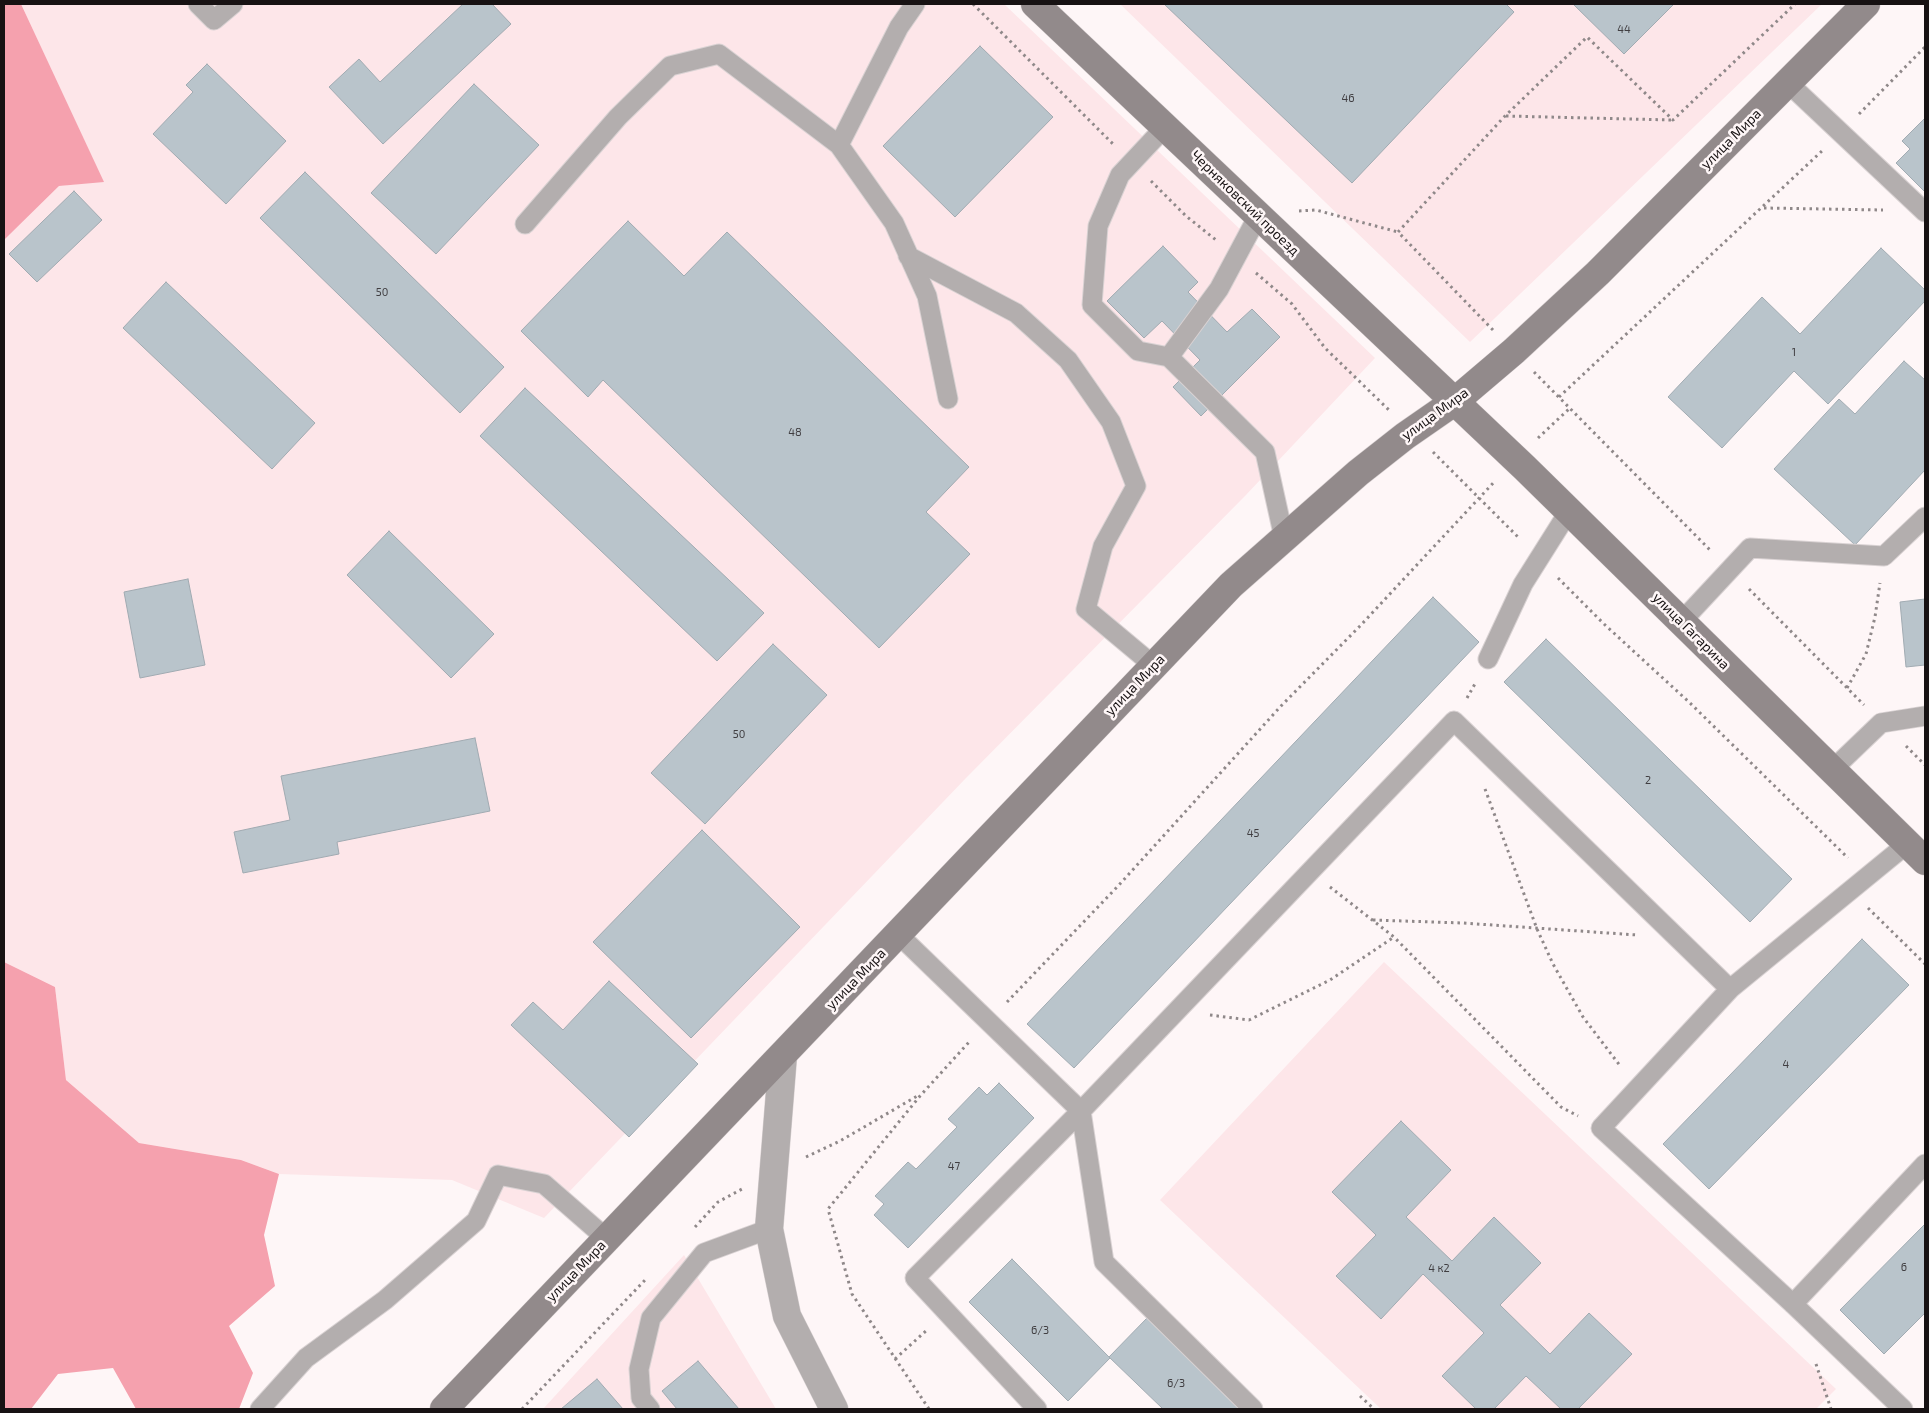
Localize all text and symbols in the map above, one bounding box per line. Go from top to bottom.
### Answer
house number: 44 [1617,22,1631,36]
house number: 46 [1341,91,1355,105]
street label: улица Мира [1697,105,1765,173]
street label: Черняковский проезд [1187,147,1303,259]
house number: 50 [376,285,388,299]
house number: 1 [1792,345,1796,359]
street label: улица Мира [1398,384,1472,444]
house number: 48 [788,425,802,439]
street label: улица Гагарина [1649,589,1733,673]
street label: улица Мира [1102,651,1168,719]
house number: 50 [733,727,745,741]
house number: 2 [1645,773,1651,787]
house number: 45 [1247,826,1259,840]
street label: улица Мира [823,945,889,1013]
house number: 4 [1783,1057,1789,1071]
house number: 47 [948,1159,960,1173]
street label: улица Мира [543,1237,609,1305]
house number: 6 [1901,1260,1907,1274]
house number: 4 к2 [1428,1261,1450,1275]
house number: 6/3 [1031,1323,1049,1337]
house number: 6/3 [1167,1376,1185,1390]

